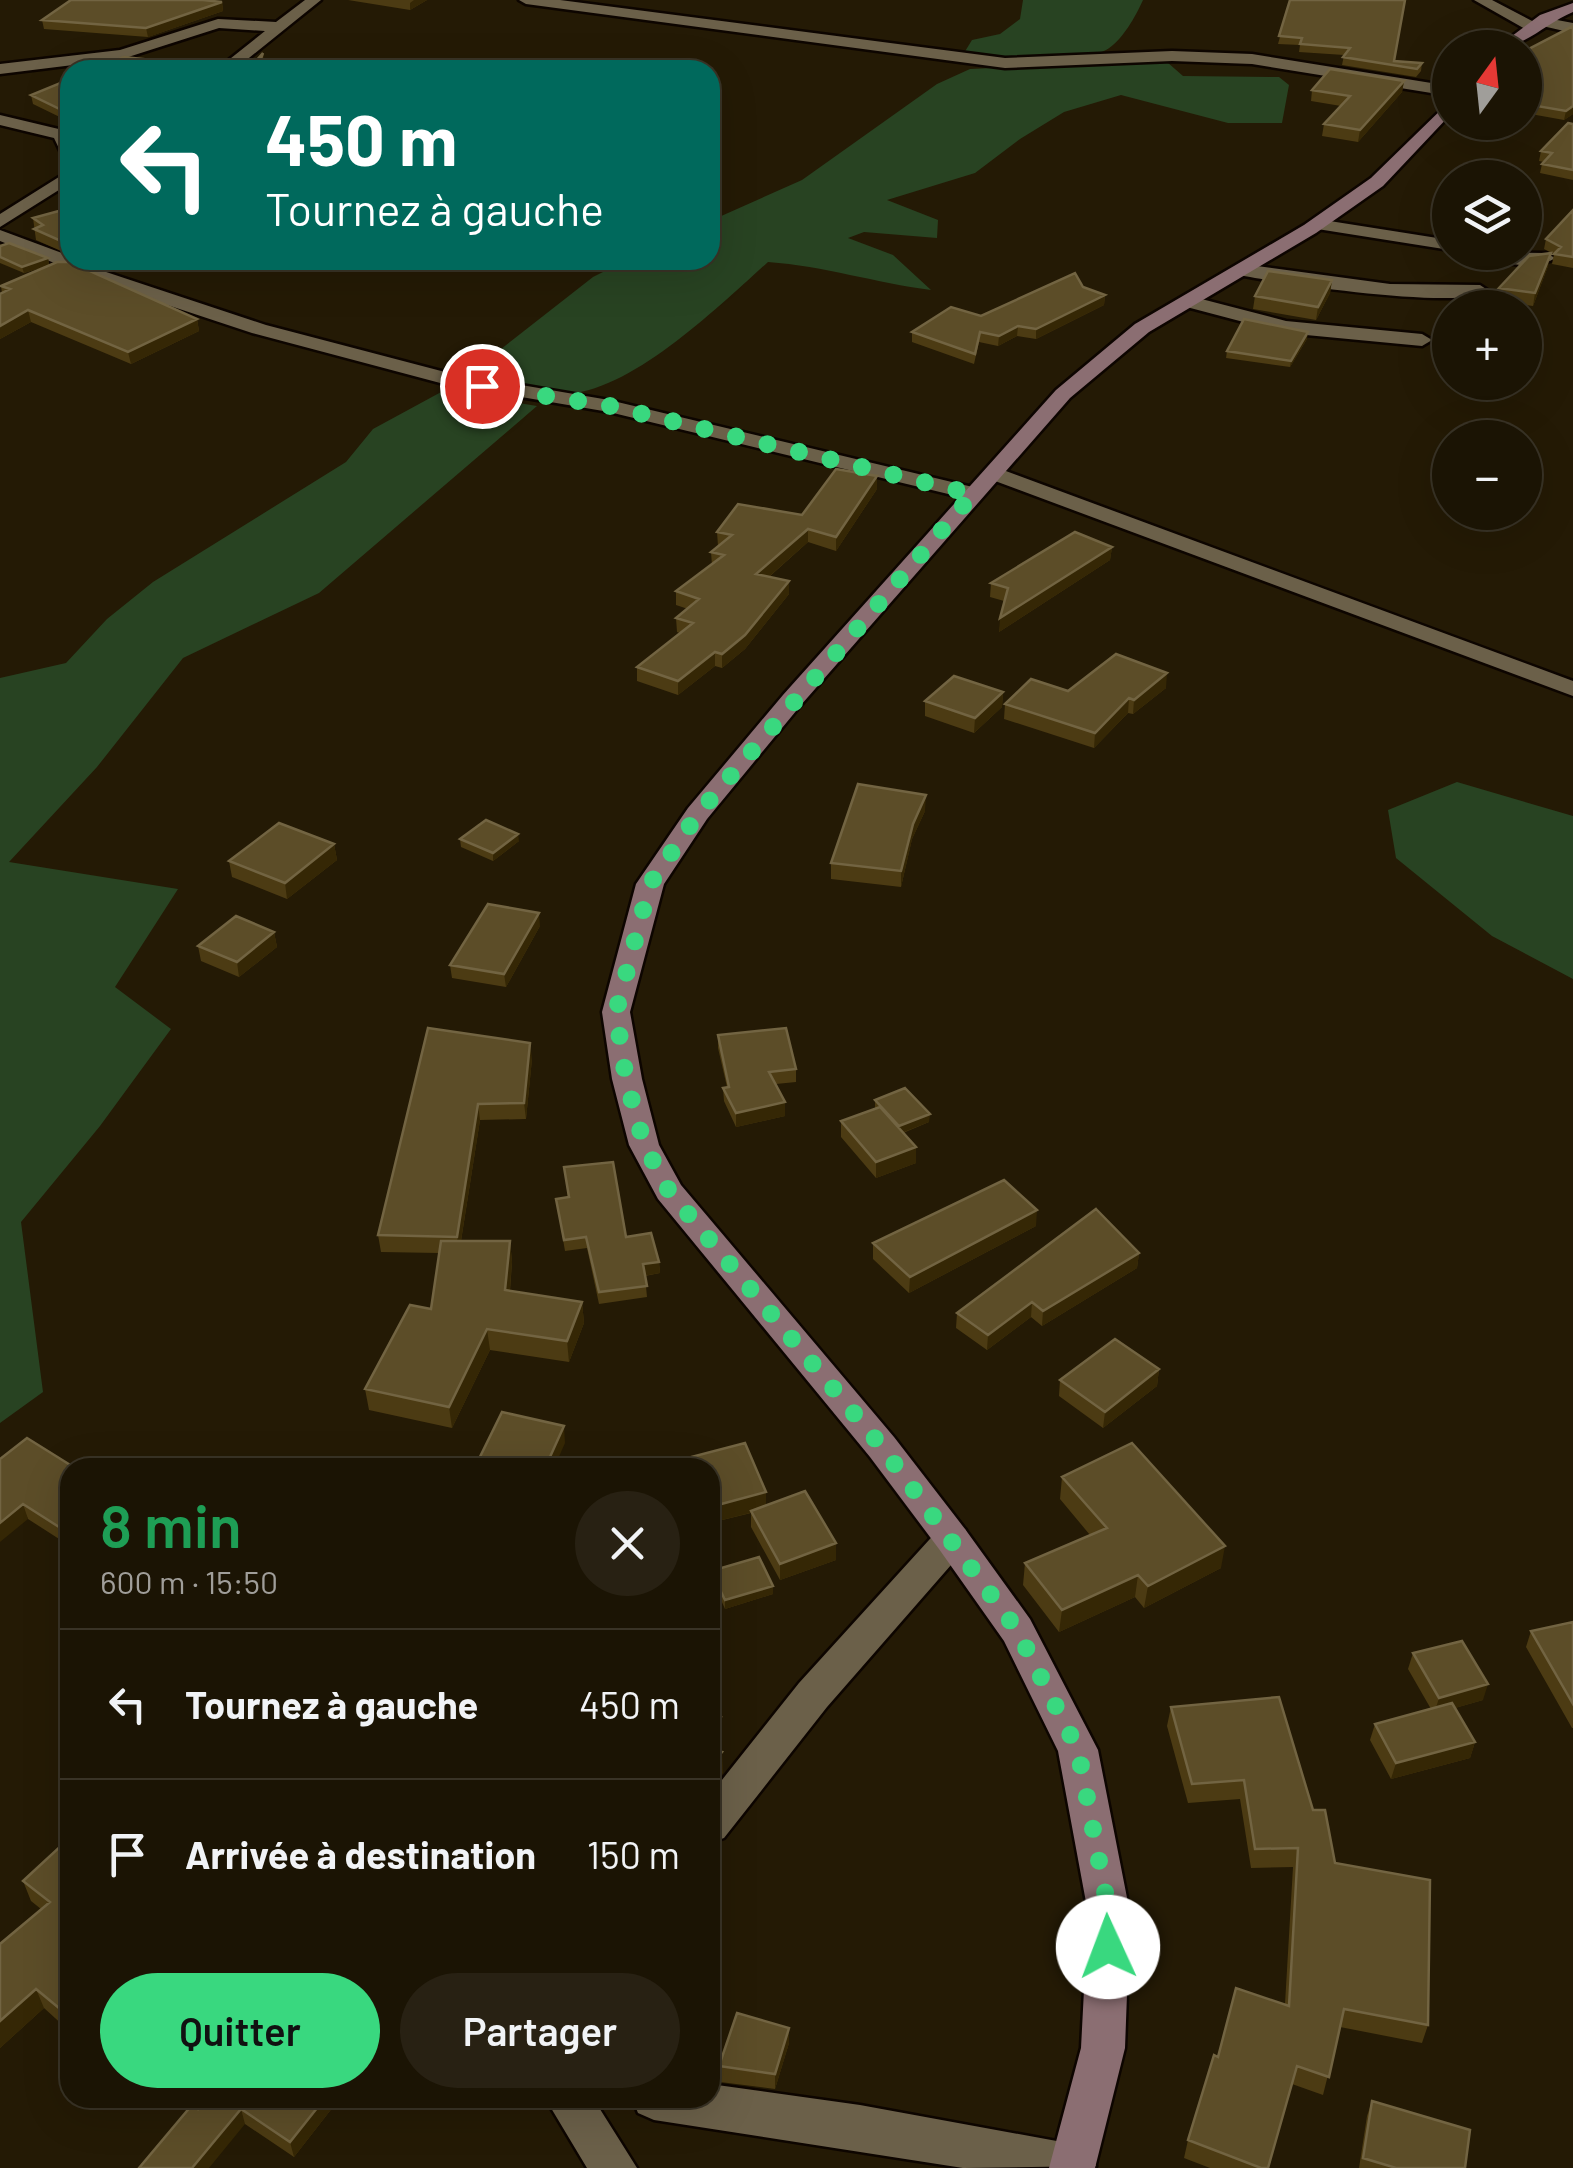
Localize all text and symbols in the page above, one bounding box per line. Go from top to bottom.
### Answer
north arrow [1432,30,1542,140]
map controls [1432,30,1542,530]
text: 450 m [265,96,457,180]
icon: left [100,100,230,230]
button: layers [1432,160,1542,270]
text: Tournez à gauche [265,181,604,235]
button: + [1432,290,1542,400]
pin [440,344,525,429]
icon: arrive [455,359,510,414]
button: − [1432,420,1542,530]
text: 8 min [100,1488,242,1560]
button: close [575,1491,680,1596]
text: 600 m · 15:50 [100,1562,278,1600]
icon: left [100,1677,155,1732]
text: Tournez à gauche [185,1681,478,1727]
text: 450 m [579,1681,680,1727]
icon: arrive [100,1827,155,1882]
text: Arrivée à destination [185,1831,536,1877]
text: 150 m [587,1831,680,1877]
position arrow [1056,1895,1160,1999]
button: Quitter [100,1973,380,2088]
button: Partager [400,1973,680,2088]

